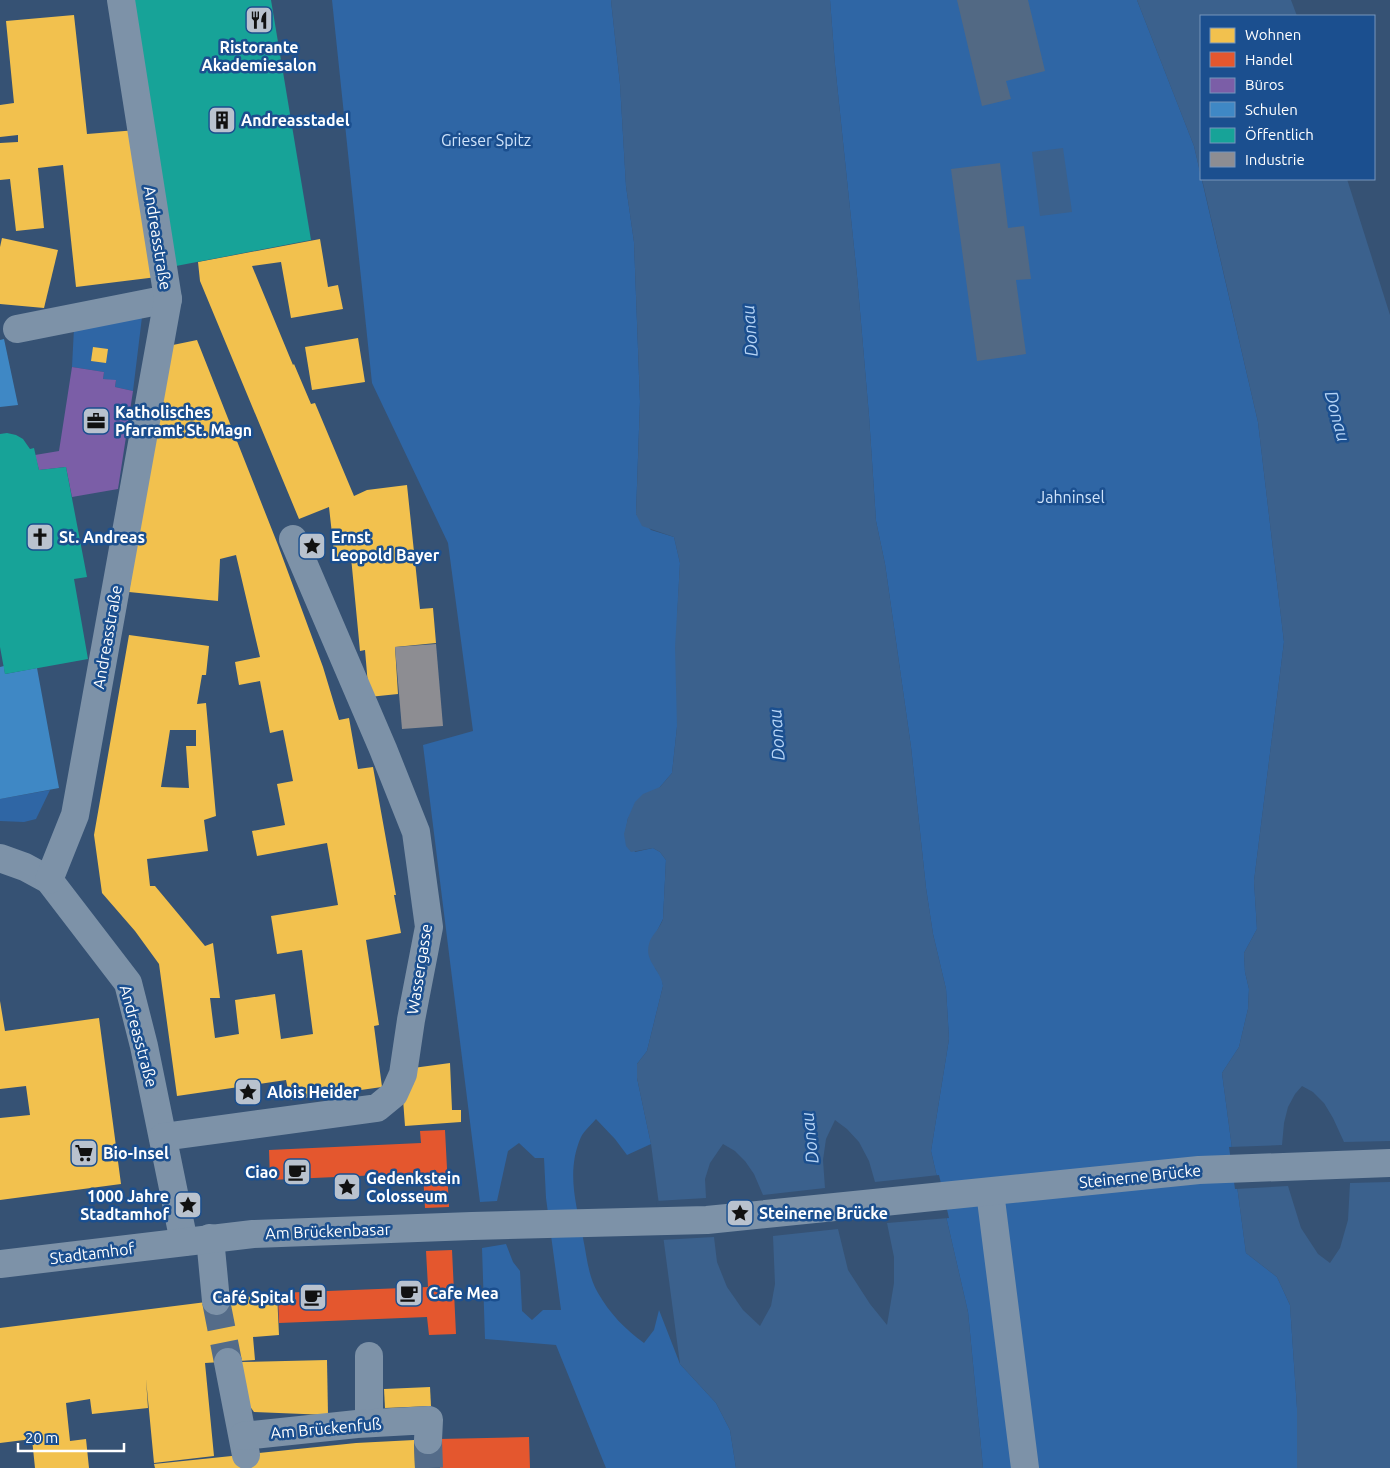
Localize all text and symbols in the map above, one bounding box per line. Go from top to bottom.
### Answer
restaurant icon: Ristorante Akademiesalon [244,5,274,35]
legend [1200,15,1375,180]
text: Wohnen [1245,26,1301,43]
place label: Ristorante Akademiesalon [201,38,317,74]
text: Handel [1245,51,1293,68]
text: Büros [1245,76,1284,93]
text: Schulen [1245,101,1298,118]
building icon: Andreasstadel [207,105,237,135]
place label: Andreasstadel [241,111,350,129]
text: Öffentlich [1245,126,1314,143]
park label: Grieser Spitz [441,131,531,149]
text: Industrie [1245,151,1305,168]
street label: Andreasstraße [141,185,175,291]
water label: Donau [737,304,761,358]
water label: Donau [1322,388,1354,444]
place label: Katholisches Pfarramt St. Magn [115,403,252,439]
office icon: Katholisches Pfarramt St. Magn [81,406,111,436]
park label: Jahninsel [1037,488,1105,506]
church icon: St. Andreas [25,522,55,552]
place label: St. Andreas [59,528,145,546]
place label: Ernst Leopold Bayer [331,528,440,564]
place icon: Ernst Leopold Bayer [297,531,327,561]
street label: Andreasstraße [89,584,125,690]
water label: Donau [764,708,788,762]
street label: Wassergasse [403,922,435,1016]
street label: Andreasstraße [117,983,161,1089]
place icon: Alois Heider [233,1077,263,1107]
place label: Alois Heider [267,1083,360,1101]
water label: Donau [796,1111,822,1165]
supermarket icon: Bio-Insel [69,1138,99,1168]
place label: Bio-Insel [103,1144,169,1162]
cafe icon: Ciao [282,1157,312,1187]
street label: Steinerne Brücke [1078,1161,1202,1191]
place label: Ciao [245,1163,278,1181]
place label: Gedenkstein Colosseum [366,1169,461,1205]
place icon: Gedenkstein Colosseum [332,1172,362,1202]
place label: 1000 Jahre Stadtamhof [80,1187,169,1223]
place icon: 1000 Jahre Stadtamhof [173,1190,203,1220]
place icon: Steinerne Brücke [725,1198,755,1228]
place label: Steinerne Brücke [759,1204,888,1222]
street label: Am Brückenbasar [265,1220,391,1242]
street label: Stadtamhof [49,1239,136,1267]
cafe icon: Cafe Mea [394,1278,424,1308]
cafe icon: Café Spital [298,1282,328,1312]
place label: Cafe Mea [428,1284,499,1302]
place label: Café Spital [212,1288,294,1306]
street label: Am Brückenfuß [270,1414,383,1442]
scale bar [18,1420,124,1452]
text: 20 m [25,1429,58,1446]

